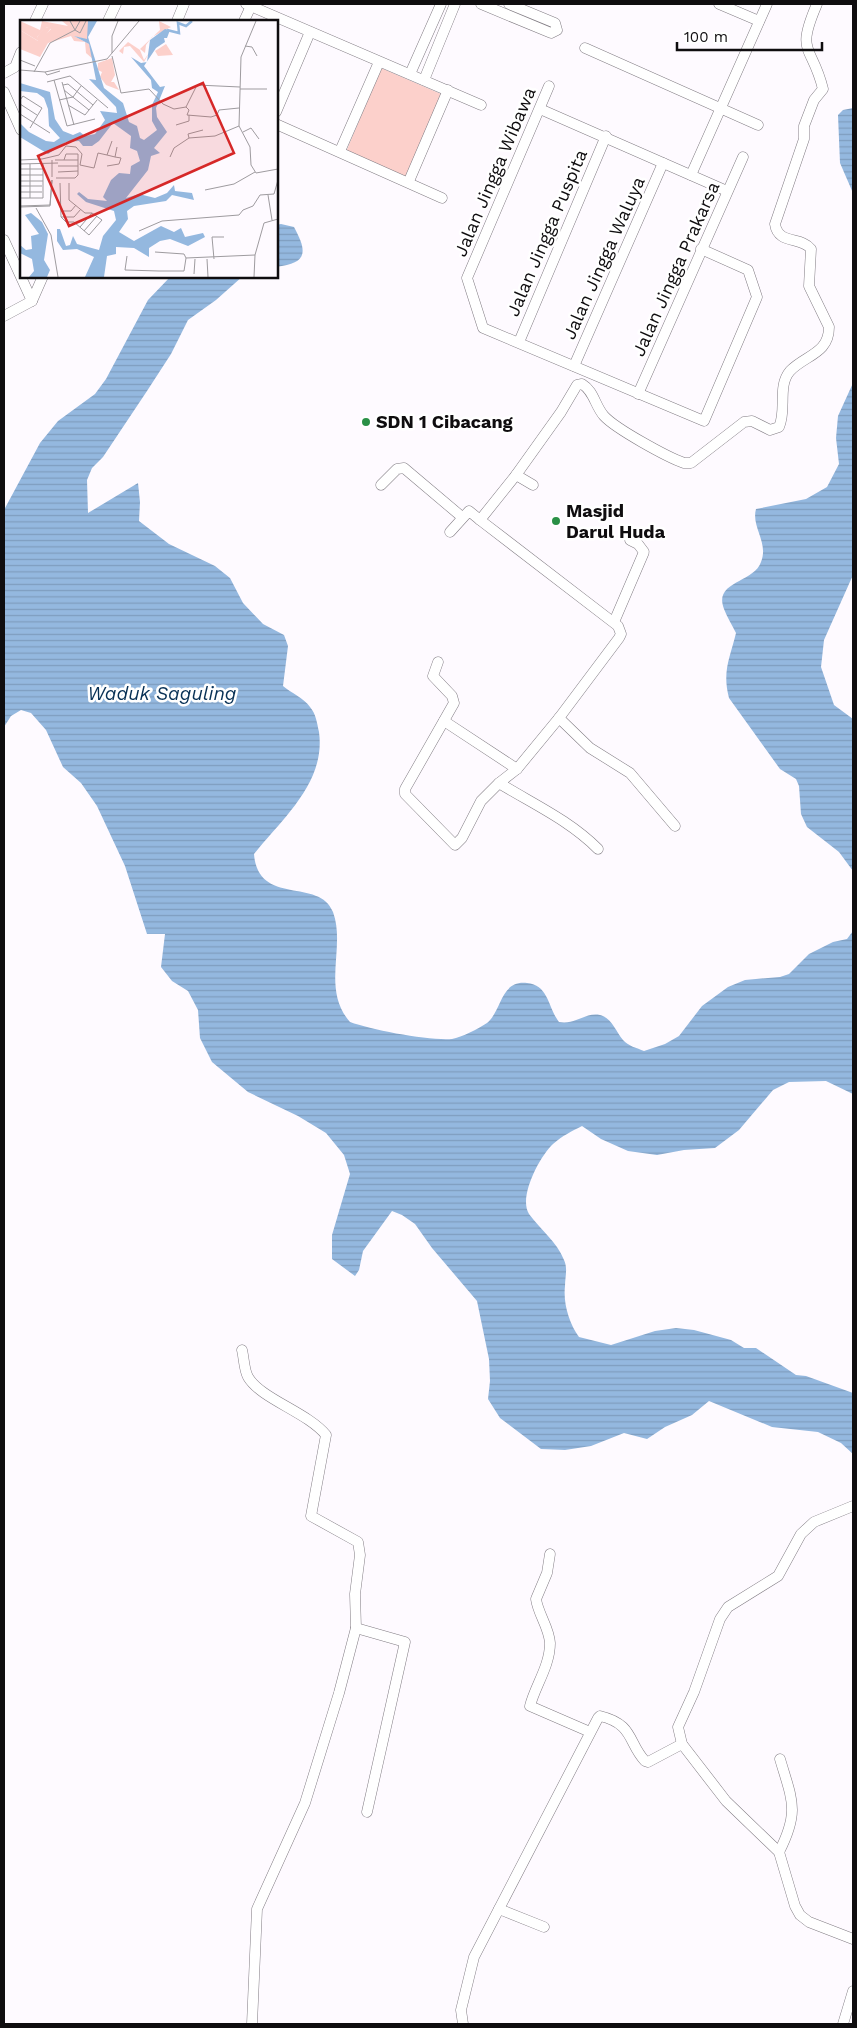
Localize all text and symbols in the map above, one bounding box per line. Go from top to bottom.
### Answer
inset map [20,20,278,278]
scale bar [677,20,822,52]
text: 100 m [684,28,728,46]
street label: Jalan Jingga Wibawa [449,84,540,260]
street label: Jalan Jingga Puspita [502,146,591,319]
street label: Jalan Jingga Waluya [558,173,649,342]
street label: Jalan Jingga Prakarsa [628,178,724,359]
place label: SDN 1 Cibacang [376,411,514,432]
marker: SDN 1 Cibacang [360,416,372,428]
place label: Masjid Darul Huda [566,500,666,542]
marker: Masjid Darul Huda [550,515,562,527]
water label: Waduk Saguling [88,682,237,705]

